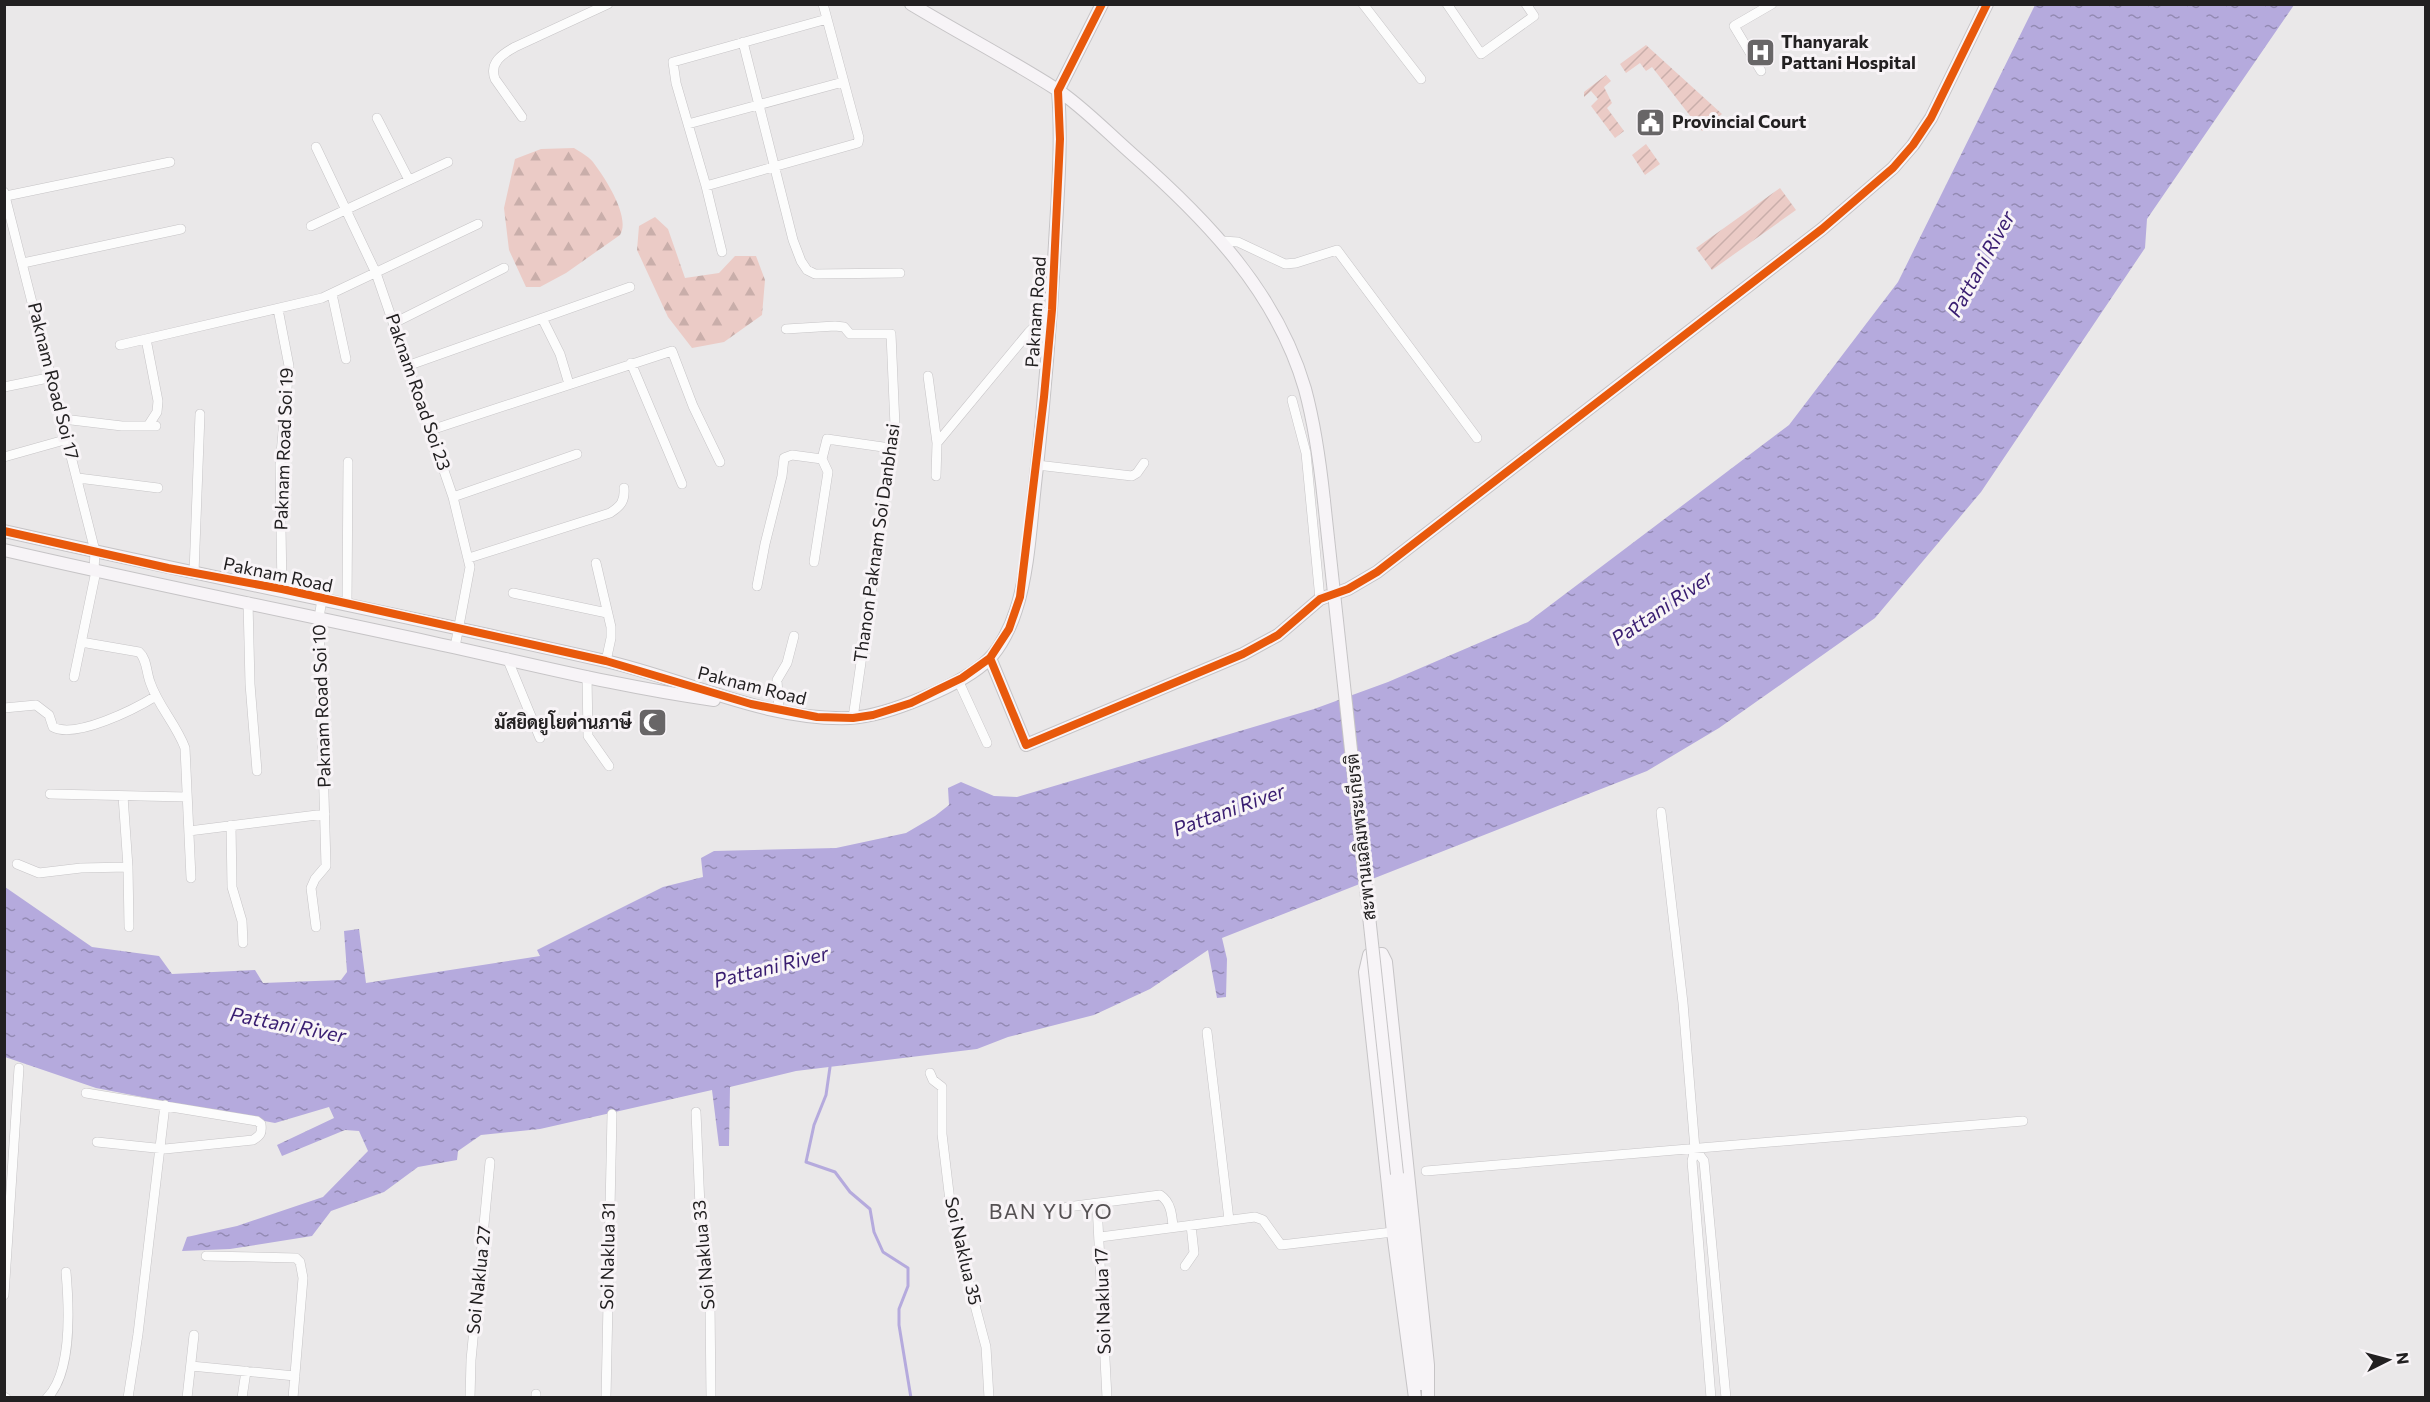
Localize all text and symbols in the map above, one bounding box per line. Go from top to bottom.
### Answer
place label: Thanyarak Pattani Hospital [1781,30,1916,73]
hospital icon: Thanyarak Pattani Hospital [1744,36,1776,68]
public building icon: Provincial Court [1635,106,1667,138]
place label: Provincial Court [1672,110,1807,132]
water label: Pattani River [1941,205,2020,321]
street label: Paknam Road [1020,256,1050,368]
street label: Paknam Road Soi 17 [24,300,84,462]
street label: Paknam Road Soi 23 [382,310,456,473]
street label: Paknam Road Soi 19 [269,367,297,531]
street label: Thanon Paknam Soi Danbhasi [848,422,904,664]
street label: Paknam Road [221,552,335,596]
water label: Pattani River [1606,564,1718,650]
street label: Paknam Road Soi 10 [307,624,335,788]
street label: Paknam Road [696,661,809,709]
mosque icon: มัสยิดยูโยด่านภาษี [637,707,669,739]
place label: มัสยิดยูโยด่านภาษี [494,710,633,736]
street label: สะพานเฉลิมพระเกียรติ [1339,753,1380,922]
water label: Pattani River [1169,777,1289,840]
water label: Pattani River [711,940,832,992]
water label: Pattani River [228,1001,349,1047]
street label: Soi Naklua 35 [941,1195,987,1307]
district label: BAN YU YO [989,1198,1113,1223]
street label: Soi Naklua 33 [687,1199,719,1311]
street label: Soi Naklua 31 [595,1202,619,1310]
street label: Soi Naklua 27 [461,1225,495,1335]
street label: Soi Naklua 17 [1089,1247,1115,1355]
north arrow [2358,1330,2418,1390]
text: N [2393,1351,2413,1365]

